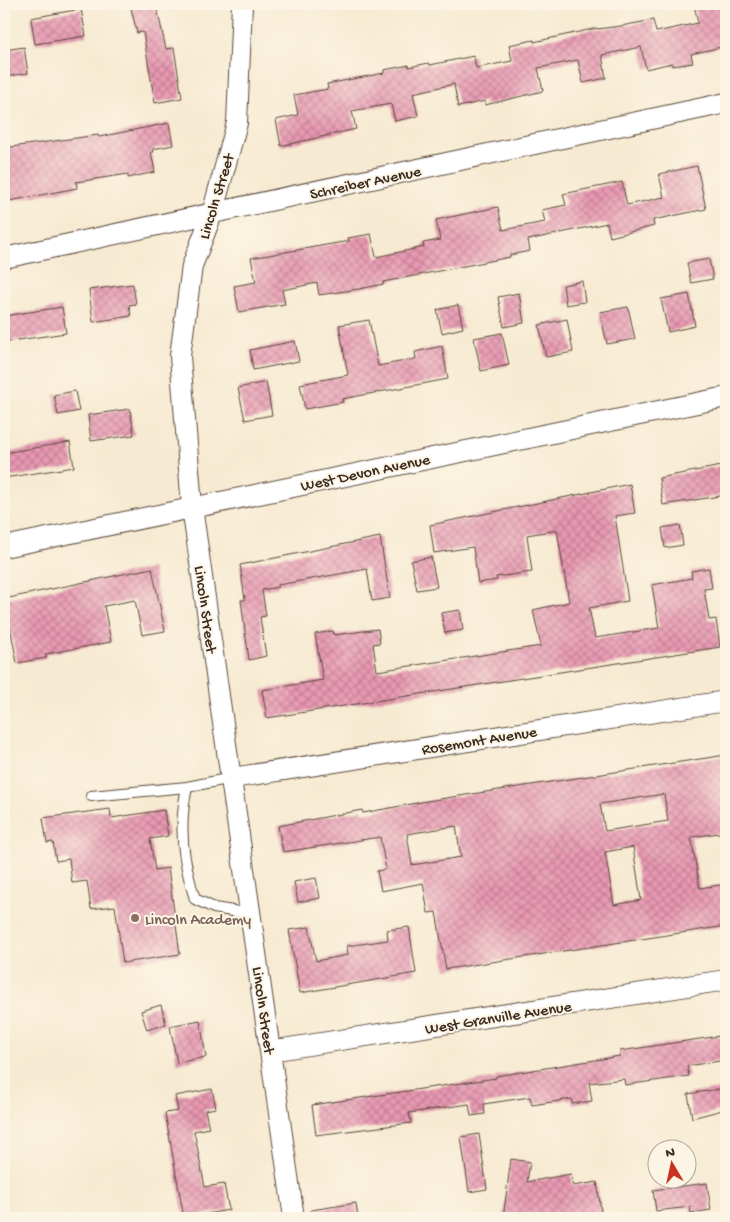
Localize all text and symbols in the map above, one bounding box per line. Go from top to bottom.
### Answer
street label: Lincoln Street [196,151,241,242]
street label: Schreiber Avenue [308,163,424,205]
street label: West Devon Avenue [299,451,433,497]
street label: Lincoln Street [188,564,219,656]
street label: Rosemont Avenue [421,724,539,761]
marker: Lincoln Academy [129,912,141,924]
place label: Lincoln Academy [145,912,251,931]
street label: Lincoln Street [246,965,277,1057]
street label: West Granville Avenue [424,998,574,1040]
north arrow [648,1140,698,1190]
text: N [665,1145,676,1163]

